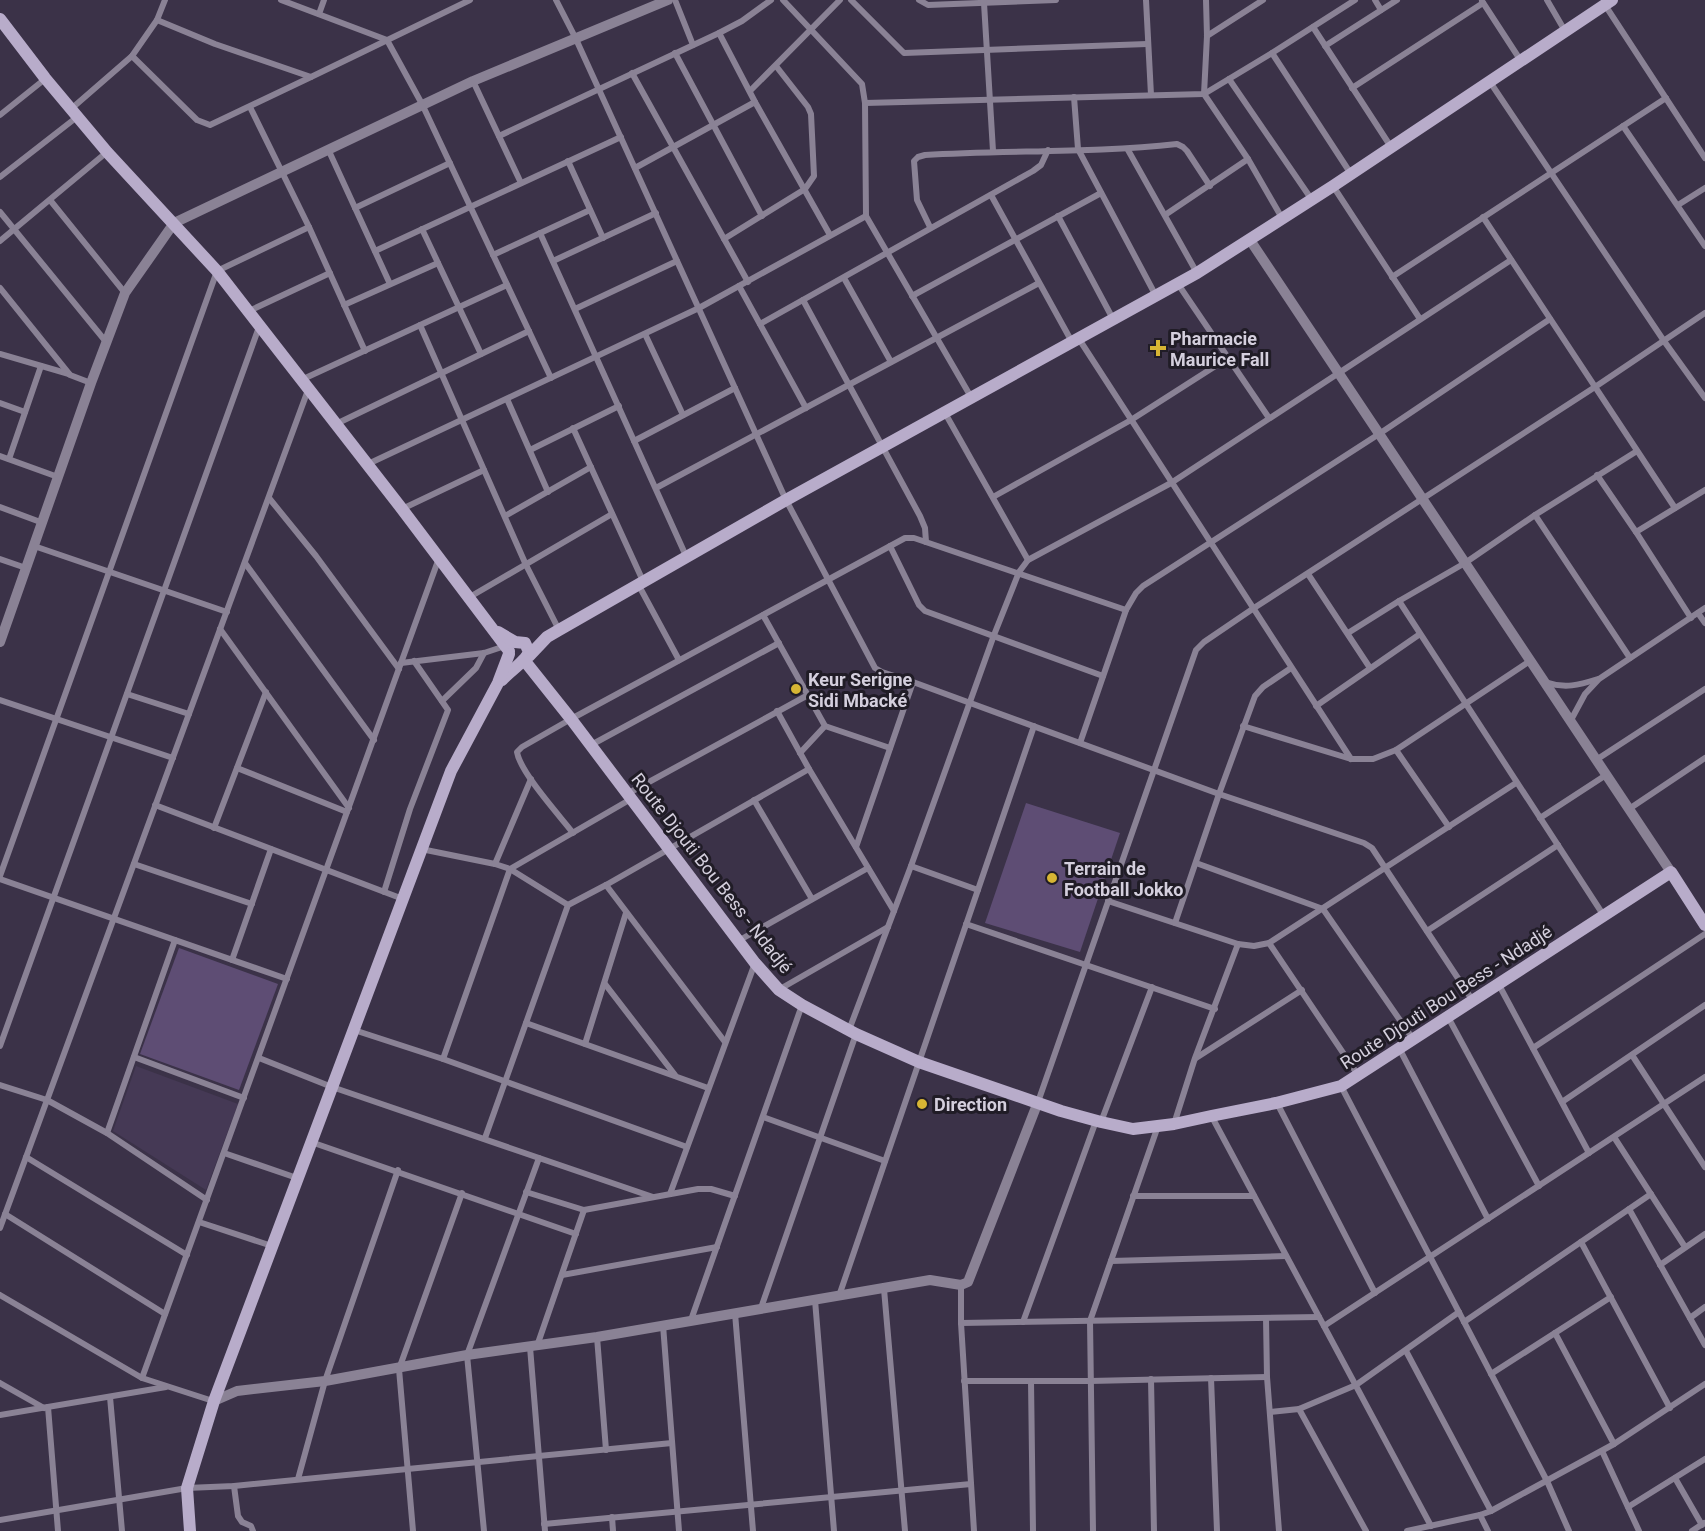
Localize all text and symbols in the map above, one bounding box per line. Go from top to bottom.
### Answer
place label: Pharmacie Maurice Fall [1170,328,1269,370]
marker: Pharmacie Maurice Fall [1151,341,1165,355]
place label: Keur Serigne Sidi Mbacké [808,669,913,711]
marker: Keur Serigne Sidi Mbacké [789,682,803,696]
street label: Route Djouti Bou Bess - Ndadjé [627,769,797,977]
place label: Terrain de Football Jokko [1064,858,1183,900]
marker: Terrain de Football Jokko [1045,871,1059,885]
street label: Route Djouti Bou Bess - Ndadjé [1336,921,1556,1073]
place label: Direction [934,1094,1007,1115]
marker: Direction [915,1097,929,1111]

